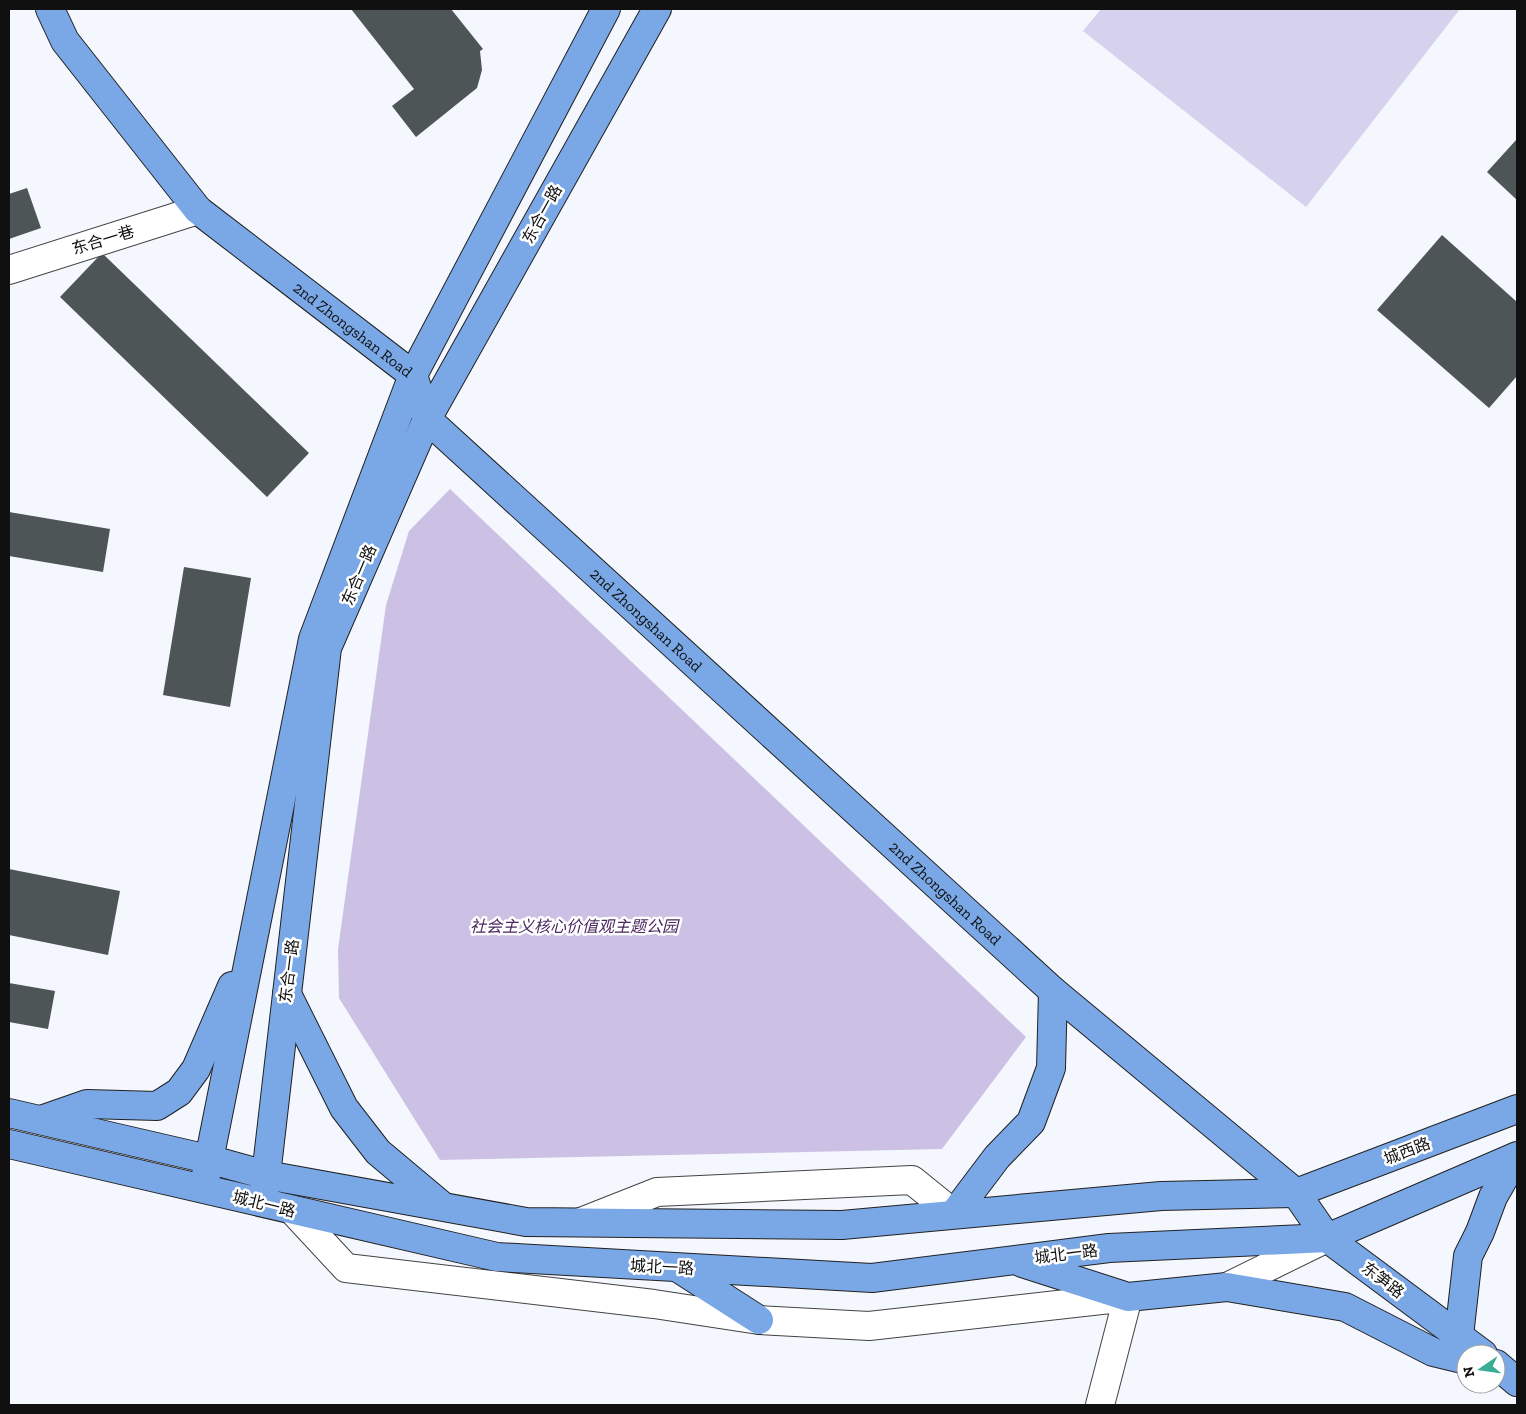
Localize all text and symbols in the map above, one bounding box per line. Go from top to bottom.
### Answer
street label: 东合一路 [518,181,566,247]
street label: 东合一巷 [70,222,136,258]
street label: 2nd Zhongshan Road [290,277,417,381]
street label: 东合一路 [338,542,380,608]
street label: 2nd Zhongshan Road [587,564,707,676]
street label: 2nd Zhongshan Road [886,837,1006,949]
park label: 社会主义核心价值观主题公园 [470,917,680,936]
street label: 东合一路 [276,938,302,1004]
street label: 城西路 [1381,1134,1433,1168]
street label: 城北一路 [231,1187,297,1221]
street label: 城北一路 [1033,1241,1099,1267]
street label: 城北一路 [630,1256,694,1278]
street label: 东笋路 [1358,1258,1408,1302]
north arrow [1456,1344,1506,1394]
text: N [1459,1364,1478,1379]

